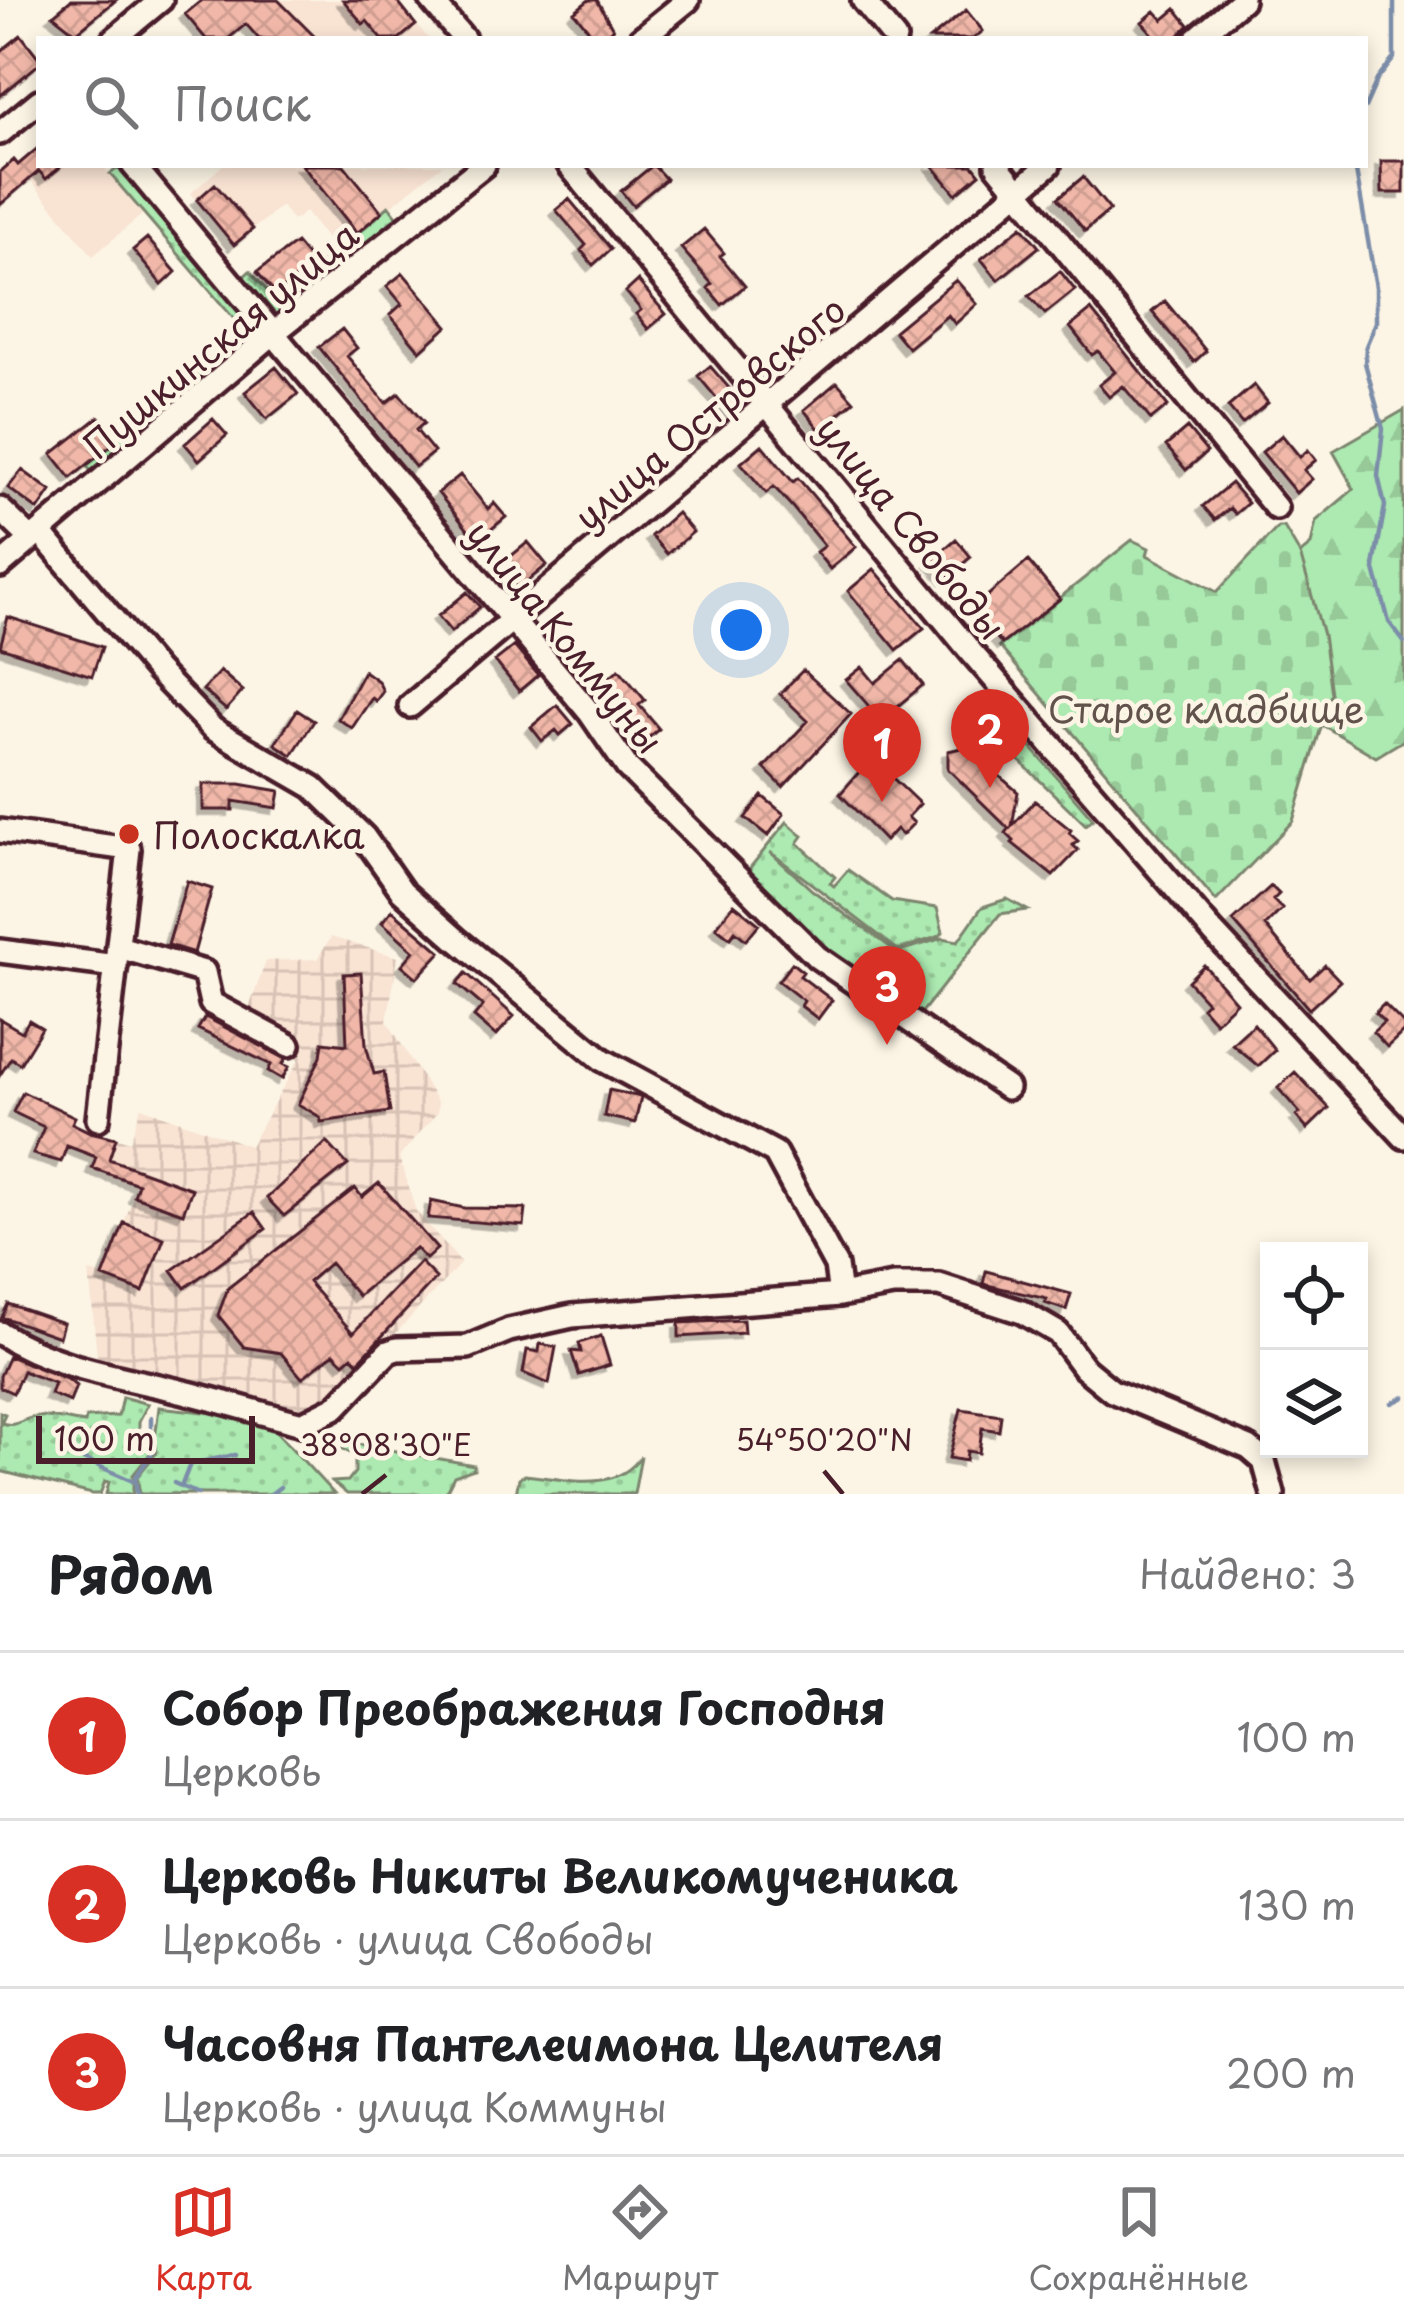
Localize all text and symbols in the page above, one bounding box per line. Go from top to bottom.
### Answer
search box [36,36,1368,168]
text: Поиск [174,68,311,136]
icon: search [78,69,144,135]
street label: Пушкинская улица [71,207,370,470]
street label: улица Островского [561,282,857,542]
street label: улица Свободы [805,403,1019,651]
street label: улица Коммуны [455,508,677,764]
your location [711,600,771,660]
park label: Старое кладбище [1048,681,1364,735]
pin: 2 [951,689,1029,788]
pin: 1 [843,703,921,802]
place label: Полоскалка [153,807,365,861]
marker: Полоскалка [116,821,142,847]
pin: 3 [848,946,926,1045]
map controls [1260,1242,1368,1458]
button: locate [1260,1242,1368,1350]
button: layers [1260,1350,1368,1458]
scale bar [36,1410,255,1463]
text: 100 m [54,1412,155,1462]
text: 54°50'20"N [735,1416,913,1461]
text: 38°08'30"E [300,1421,472,1466]
text: Рядом [48,1534,214,1611]
text: Найдено: 3 [1139,1543,1356,1602]
text: Собор Преображения Господня [162,1672,886,1740]
text: 1 [78,1706,96,1765]
text: 100 m [1237,1706,1356,1765]
text: Церковь [162,1740,321,1799]
text: Церковь Никиты Великомученика [162,1840,958,1908]
text: 2 [73,1874,101,1933]
text: 130 m [1238,1874,1356,1933]
text: Церковь · улица Свободы [162,1908,654,1967]
text: Часовня Пантелеимона Целителя [162,2008,943,2076]
text: 3 [74,2042,100,2101]
text: 200 m [1226,2042,1356,2101]
text: Церковь · улица Коммуны [162,2076,667,2135]
tab: Карта [155,2179,252,2301]
tab: Маршрут [562,2179,718,2301]
tab: Сохранённые [1028,2179,1249,2301]

